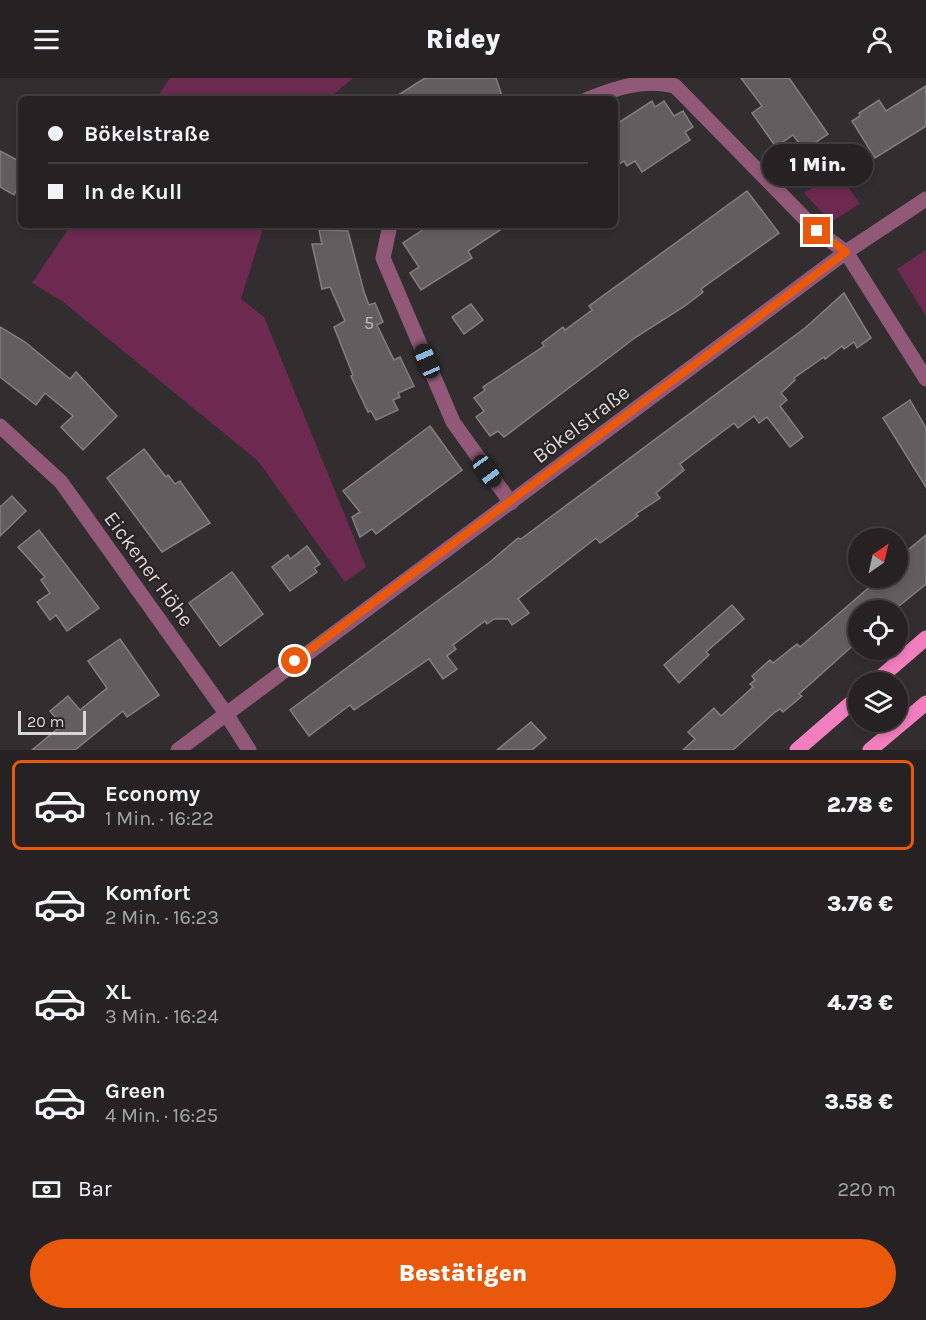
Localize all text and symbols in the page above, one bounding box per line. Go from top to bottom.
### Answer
icon: menu [30,23,63,56]
text: Ridey [426,23,500,55]
icon: person [863,23,896,56]
text: Bökelstraße [84,121,210,147]
callout: 1 Min. [762,144,872,186]
text: 1 Min. [789,153,846,176]
text: In de Kull [84,179,182,205]
route end [803,217,830,244]
house number: 5 [364,312,374,334]
car [412,341,442,381]
street label: Bökelstraße [528,380,634,468]
car [469,451,505,491]
street label: Eickener Höhe [99,507,199,631]
north arrow [848,528,908,588]
map controls [848,528,908,732]
button: locate [848,600,908,660]
route start [281,647,308,674]
button: layers [848,672,908,732]
scale bar [18,708,86,736]
text: 20 m [27,712,65,731]
icon: car [33,778,87,832]
text: Economy [105,781,200,807]
text: 2.78 € [827,792,893,818]
text: 1 Min. · 16:22 [105,807,214,830]
icon: car [33,877,87,931]
text: Komfort [105,880,191,906]
text: 3.76 € [827,891,893,917]
text: 2 Min. · 16:23 [105,906,219,929]
icon: car [33,976,87,1030]
text: XL [105,979,131,1005]
text: 4.73 € [827,990,893,1016]
text: 3 Min. · 16:24 [105,1005,219,1028]
icon: car [33,1075,87,1129]
text: Green [105,1078,166,1104]
text: 3.58 € [825,1089,893,1115]
text: 4 Min. · 16:25 [105,1104,218,1127]
icon: cash [30,1173,63,1206]
text: Bar [78,1176,112,1202]
text: 220 m [837,1178,896,1201]
button: Bestätigen [30,1239,896,1308]

